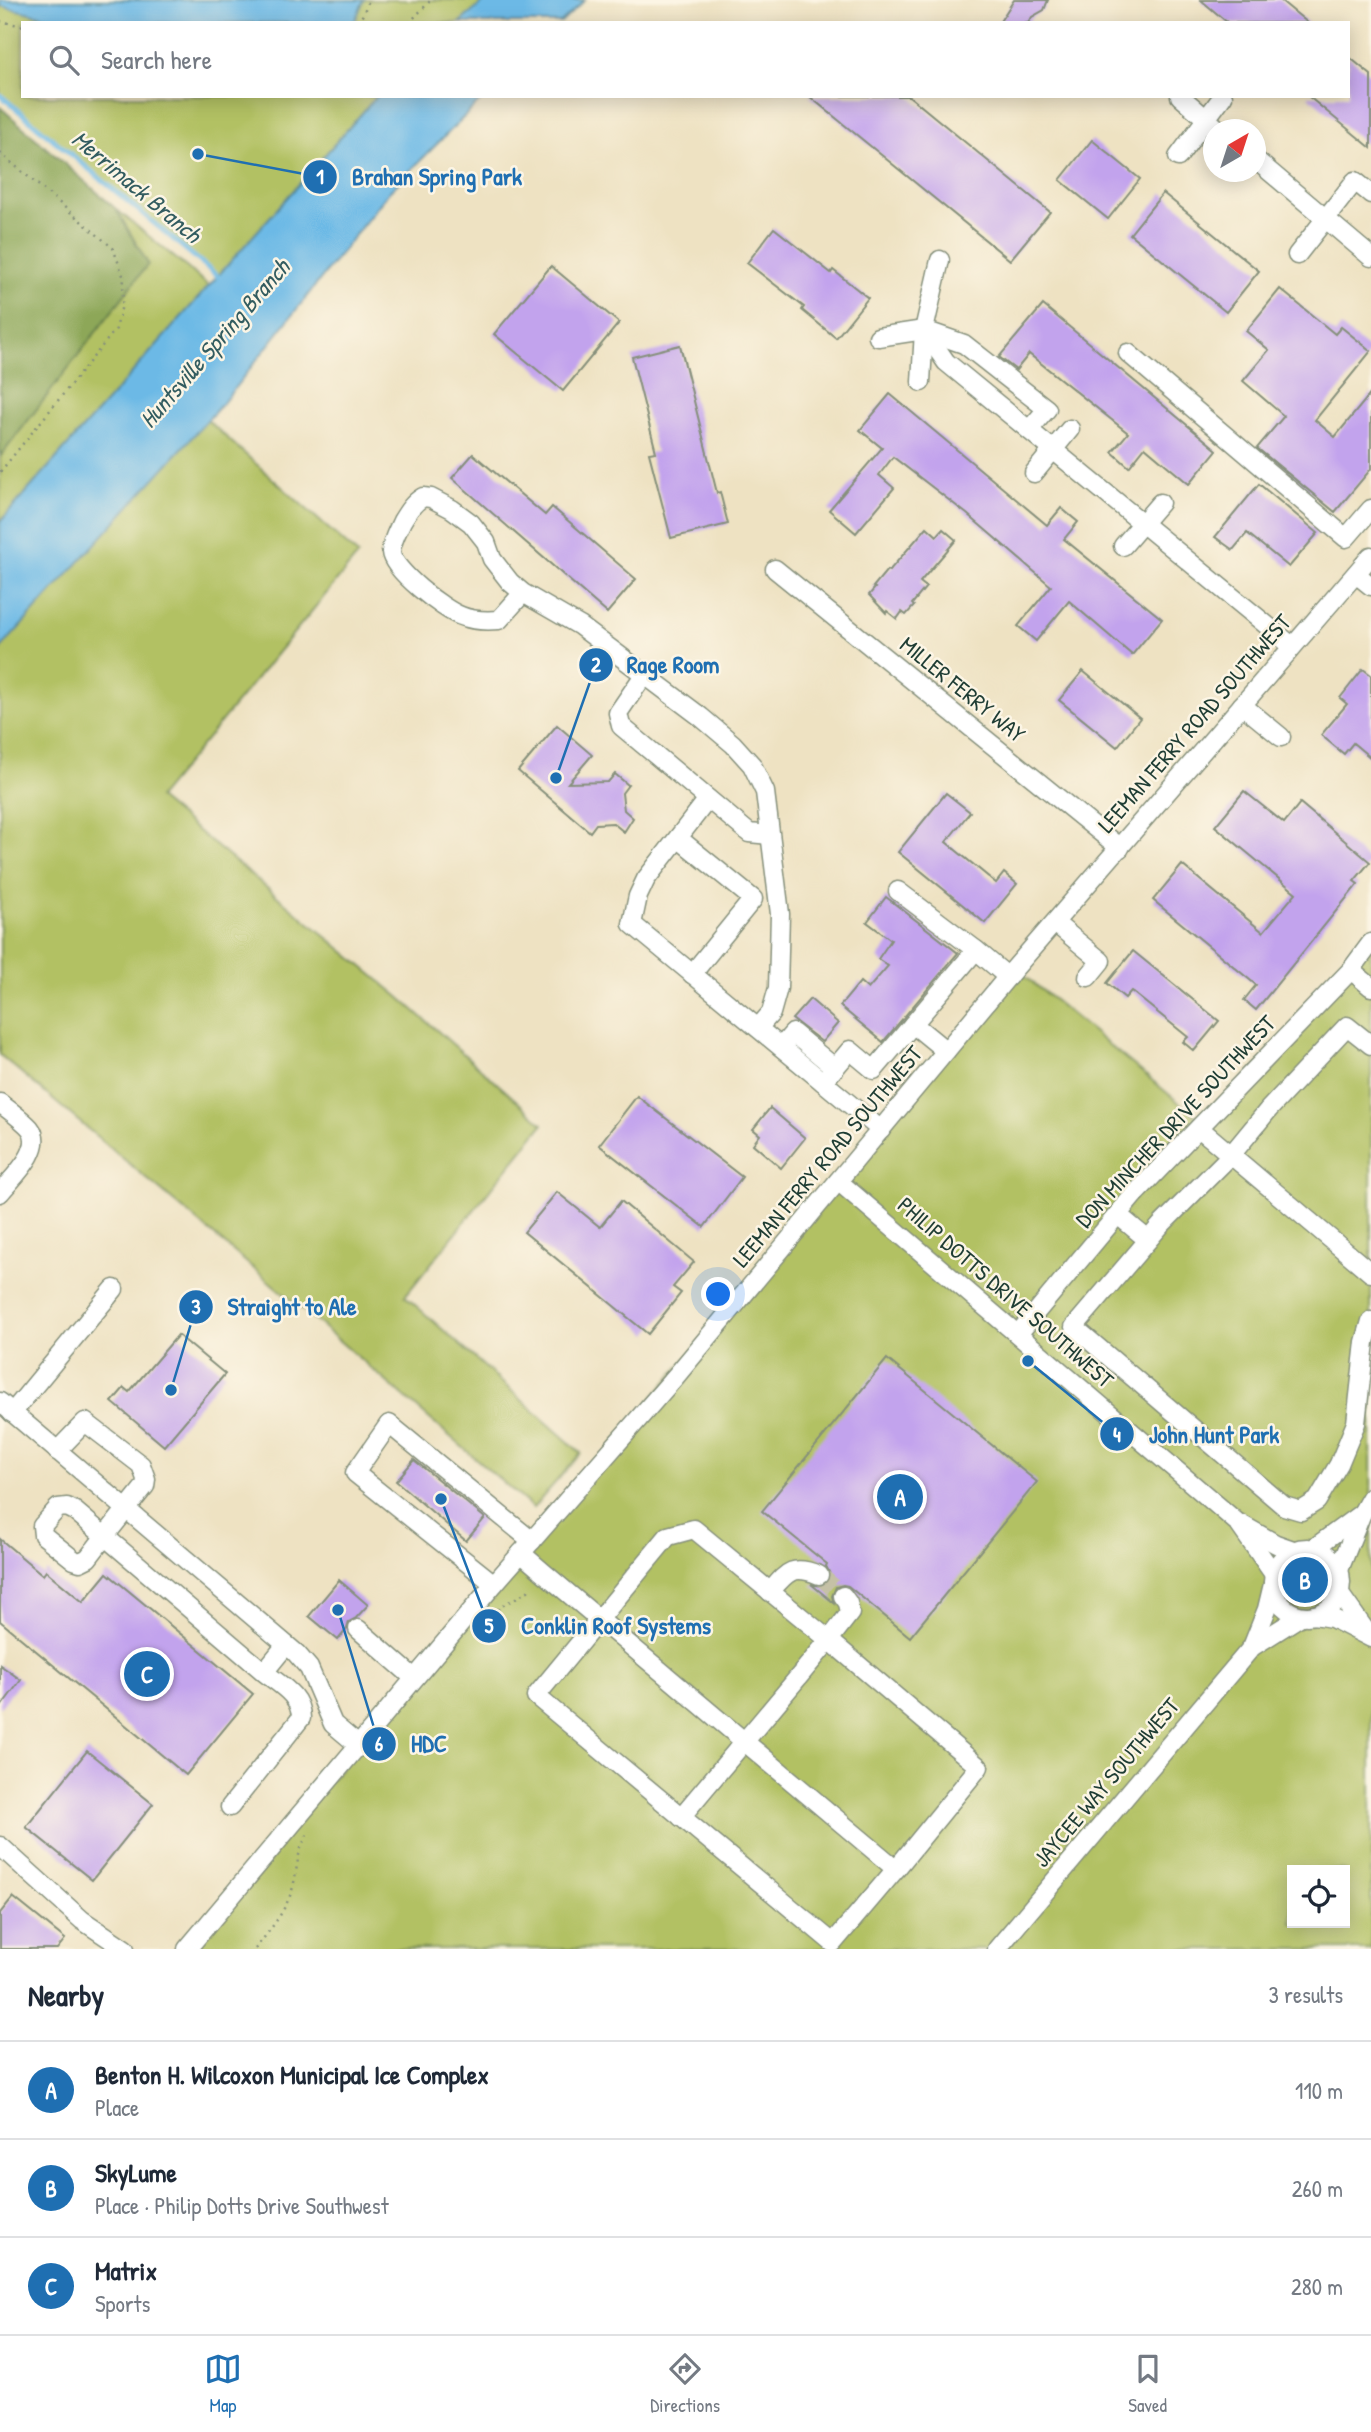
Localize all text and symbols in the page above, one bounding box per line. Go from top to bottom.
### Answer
search box [21,21,1350,98]
icon: search [45,41,83,79]
text: Search here [101,42,212,77]
north arrow [1203,119,1266,182]
water label: Merrimack Branch [66,123,210,251]
callout: Brahan Spring Park [303,154,535,199]
text: Brahan Spring Park [352,160,522,193]
text: 1 [316,162,324,191]
water label: Huntsville Spring Branch [132,250,298,435]
street label: LEEMAN FERRY ROAD SOUTHWEST [1090,607,1298,839]
street label: MILLER FERRY WAY [894,629,1032,749]
callout: Rage Room [578,642,734,687]
text: Rage Room [627,648,719,681]
text: 2 [591,650,601,679]
street label: DON MINCHER DRIVE SOUTHWEST [1068,1008,1282,1234]
street label: LEEMAN FERRY ROAD SOUTHWEST [725,1038,929,1273]
street label: PHILIP DOTTS DRIVE SOUTHWEST [891,1189,1121,1395]
your location [701,1277,735,1311]
callout: Straight to Ale [179,1284,370,1329]
text: Straight to Ale [228,1290,357,1323]
text: 3 [191,1292,201,1321]
callout: John Hunt Park [1100,1412,1293,1457]
text: John Hunt Park [1149,1418,1279,1450]
text: 4 [1113,1420,1121,1449]
pin: A [877,1471,923,1523]
pin: B [1282,1554,1328,1606]
callout: Conklin Roof Systems [472,1603,725,1648]
text: Conklin Roof Systems [521,1609,711,1642]
text: 5 [485,1611,494,1640]
pin: C [124,1648,170,1700]
street label: JAYCEE WAY SOUTHWEST [1026,1691,1186,1873]
callout: HDC [362,1721,461,1766]
text: HDC [411,1727,447,1759]
text: 6 [375,1729,384,1758]
map controls [1287,1865,1350,1928]
button: locate [1287,1865,1350,1928]
text: Nearby [28,1975,104,2015]
text: 3 results [1268,1979,1343,2010]
text: Benton H. Wilcoxon Municipal Ice Complex [95,2057,489,2092]
text: A [45,2075,57,2106]
text: 110 m [1295,2075,1343,2106]
text: Place [95,2092,139,2123]
text: SkyLume [95,2155,177,2190]
text: B [45,2173,57,2204]
text: 260 m [1292,2173,1343,2204]
text: Place · Philip Dotts Drive Southwest [95,2190,389,2221]
text: Matrix [95,2253,157,2288]
text: C [45,2271,57,2302]
text: 280 m [1291,2271,1343,2302]
text: Sports [95,2288,150,2319]
tab: Map [204,2350,242,2418]
tab: Directions [650,2350,720,2418]
tab: Saved [1128,2350,1167,2418]

